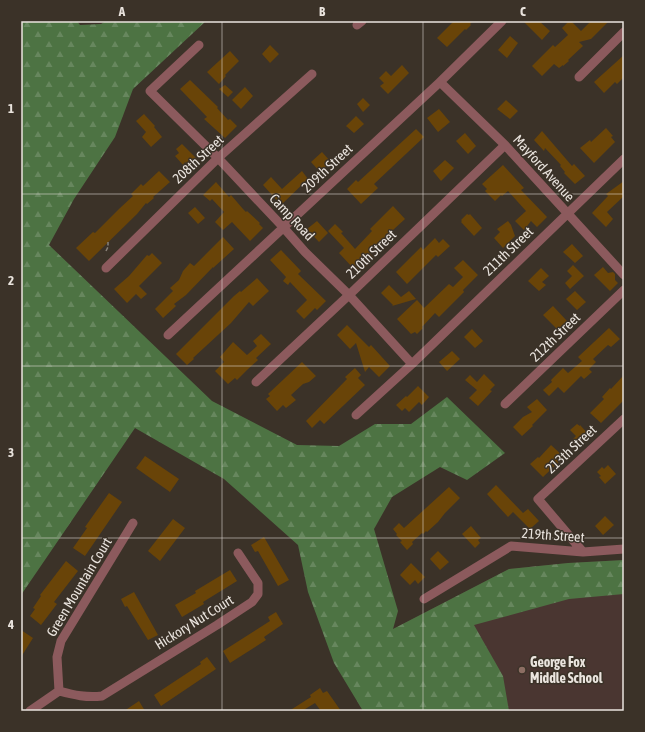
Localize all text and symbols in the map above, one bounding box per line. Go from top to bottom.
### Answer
text: A [118,4,126,19]
text: B [319,4,326,19]
text: C [520,4,526,19]
text: 1 [8,101,14,116]
street label: 208th Street [169,132,227,186]
street label: Mayford Avenue [510,132,578,204]
street label: 209th Street [298,141,356,195]
street label: Camp Road [266,190,318,244]
street label: 211th Street [480,223,536,279]
street label: 210th Street [343,226,399,282]
text: 2 [8,273,14,288]
street label: 212th Street [527,309,583,365]
street label: 213th Street [542,422,600,476]
text: 3 [8,445,14,460]
street label: 219th Street [521,525,585,545]
street label: Green Mountain Court [43,535,115,639]
street label: Hickory Nut Court [152,592,236,652]
text: 4 [7,617,14,632]
place label: George Fox Middle School [530,654,603,686]
marker: George Fox Middle School [517,665,527,675]

